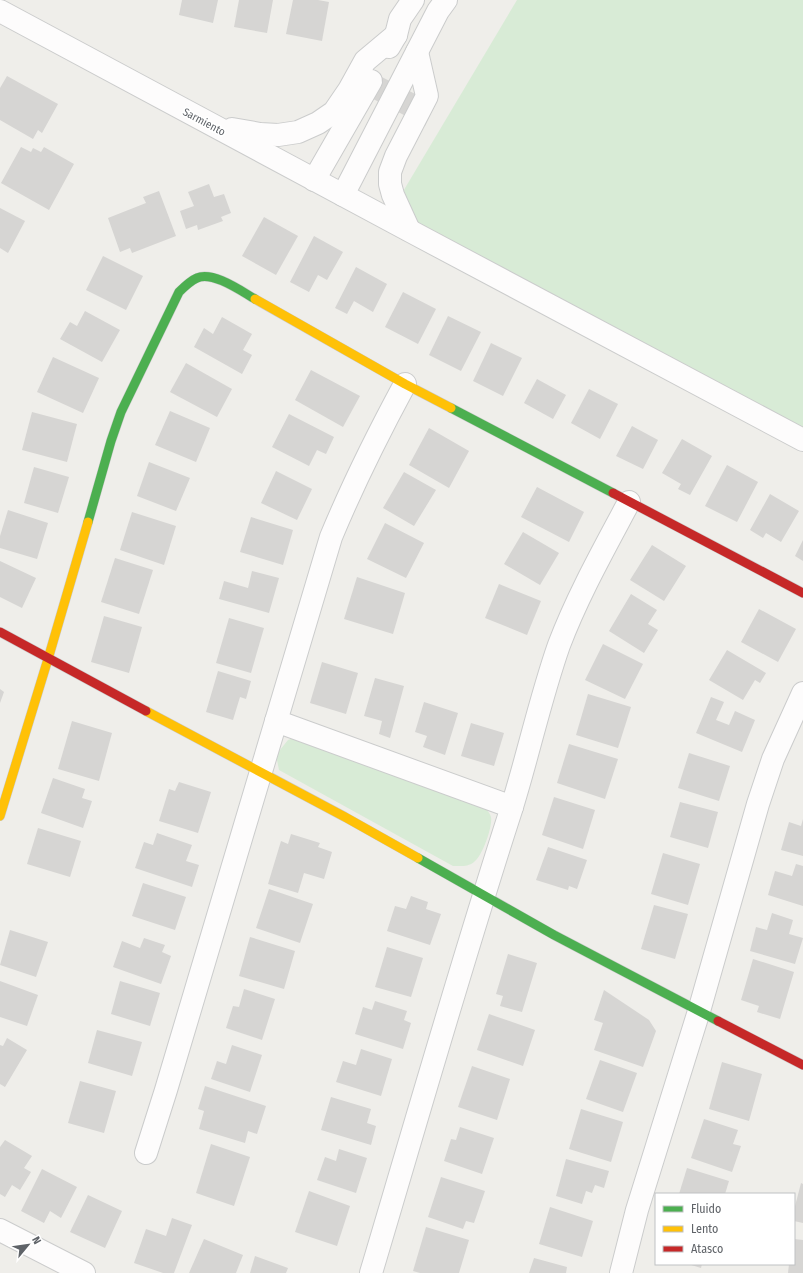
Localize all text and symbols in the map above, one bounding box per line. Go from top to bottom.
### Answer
street label: Sarmiento [180,105,228,139]
legend [655,1193,795,1265]
text: Fluido [691,1202,721,1216]
text: Lento [691,1222,718,1236]
north arrow [8,1225,48,1265]
text: N [29,1234,44,1246]
text: Atasco [691,1242,723,1256]

